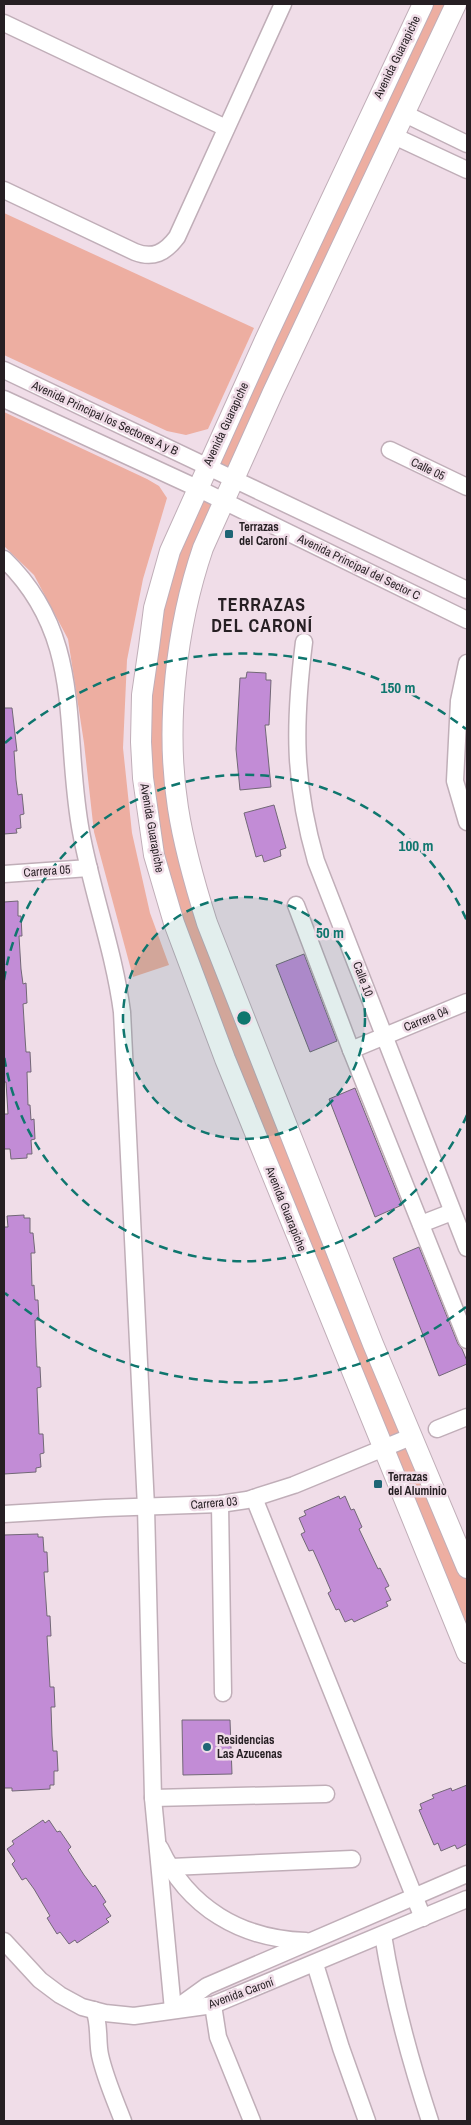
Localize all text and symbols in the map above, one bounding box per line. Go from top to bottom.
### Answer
street label: Avenida Guarapiche [370,13,424,102]
street label: Avenida Principal los Sectores A y B [28,377,181,459]
street label: Avenida Guarapiche [199,380,252,469]
street label: Calle 05 [408,454,448,484]
place label: Terrazas del Caroní [239,519,288,549]
marker: Terrazas del Caroní [223,528,235,540]
street label: Avenida Principal del Sector C [294,530,423,604]
district label: TERRAZAS DEL CARONÍ [211,592,313,638]
text: 150 m [381,677,415,698]
street label: Avenida Guarapiche [136,781,168,874]
text: 100 m [399,835,433,856]
street label: Carrera 05 [23,861,72,881]
text: 50 m [316,922,344,943]
street label: Calle 10 [349,959,377,999]
street label: Carrera 04 [401,1003,451,1035]
centre of rings [235,1009,253,1027]
street label: Avenida Guarapiche [261,1163,310,1254]
place label: Terrazas del Aluminio [388,1469,447,1499]
marker: Terrazas del Aluminio [372,1478,384,1490]
street label: Carrera 03 [190,1493,238,1513]
place label: Residencias Las Azucenas [217,1732,283,1762]
marker: Residencias Las Azucenas [201,1741,213,1753]
street label: Avenida Caroní [205,1974,276,2013]

